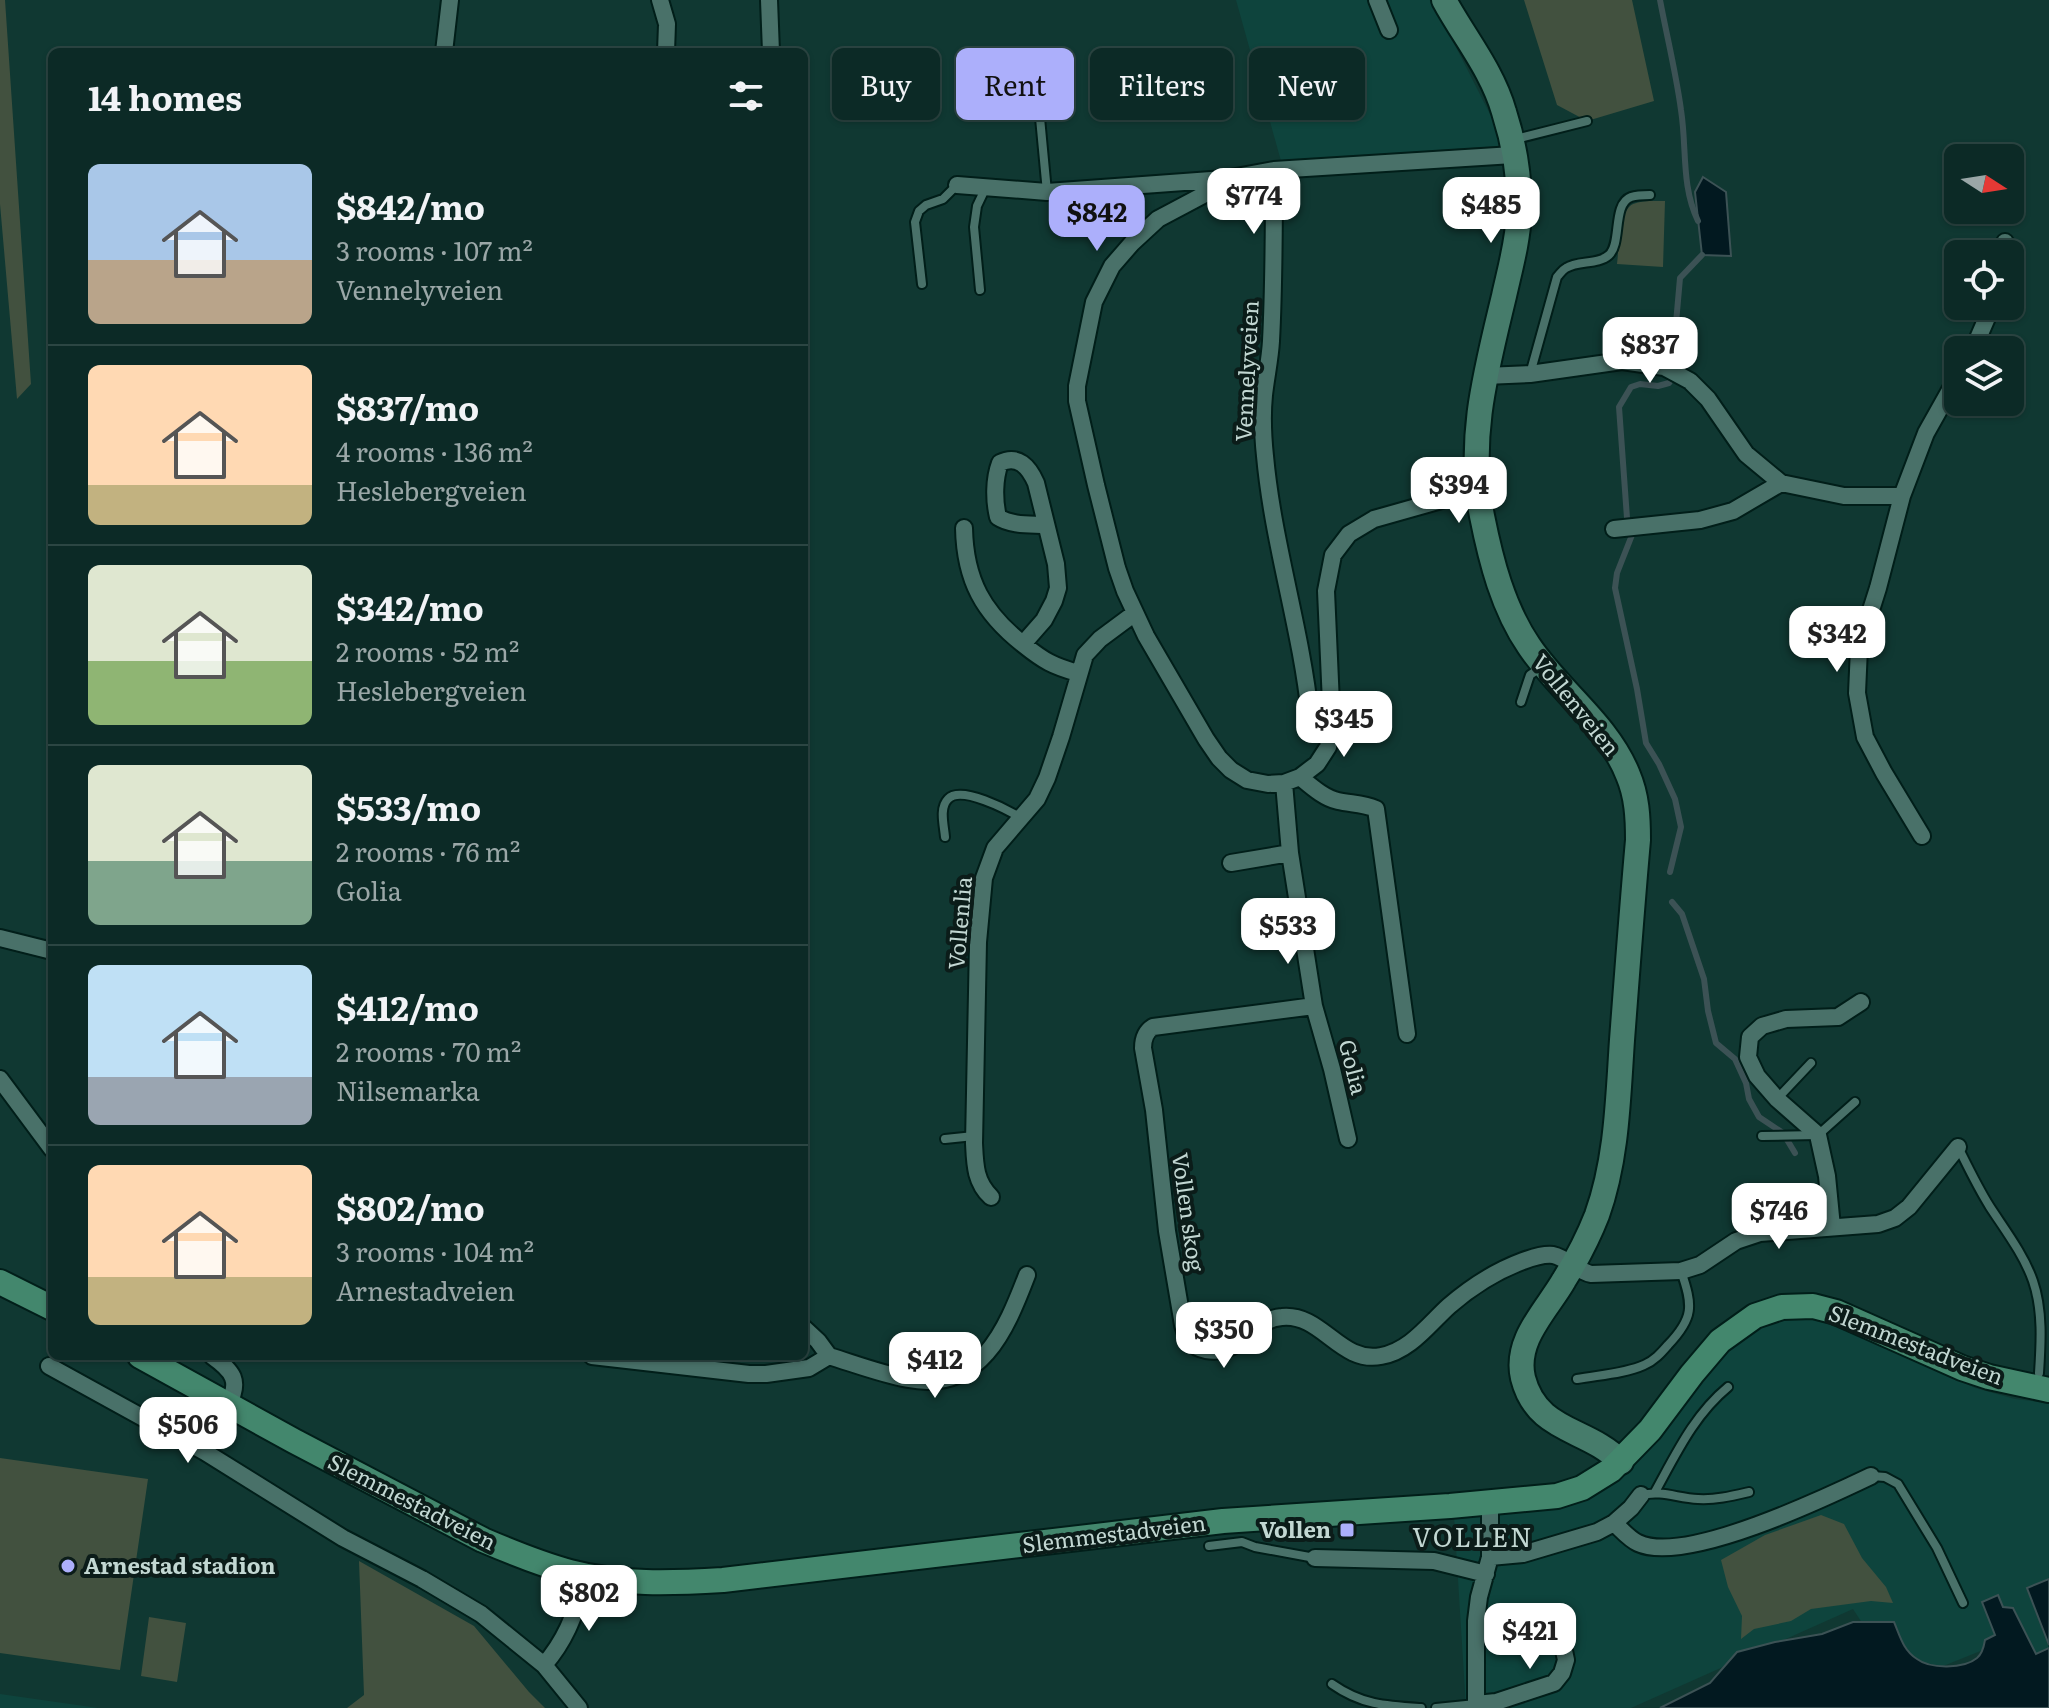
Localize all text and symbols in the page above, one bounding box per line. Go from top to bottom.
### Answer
chip: Buy [832,48,940,120]
chip: Rent [956,48,1074,120]
chip: Filters [1090,48,1233,120]
chip: New [1249,48,1365,120]
text: 14 homes [88,71,242,121]
icon: filters [724,74,768,118]
north arrow [1944,144,2024,224]
map controls [1944,144,2024,416]
pin: $774 [1207,168,1301,236]
text: $774 [1225,174,1283,213]
pin: $485 [1444,177,1538,245]
text: $842/mo [336,180,485,230]
text: $485 [1461,183,1521,222]
pin: $842 [1050,185,1144,253]
text: $842 [1067,191,1127,230]
icon: home [152,196,248,292]
text: 3 rooms · 107 m² [336,230,533,269]
button: locate [1944,240,2024,320]
text: Vennelyveien [336,269,503,308]
street label: Vennelyveien [1225,299,1266,442]
pin: $837 [1603,317,1697,385]
text: $837 [1621,323,1679,362]
button: layers [1944,336,2024,416]
text: $837/mo [336,381,479,431]
icon: home [152,397,248,493]
text: 4 rooms · 136 m² [336,431,533,470]
pin: $394 [1412,457,1506,525]
text: $394 [1429,463,1489,502]
text: Heslebergveien [336,470,527,509]
text: $342/mo [336,581,484,631]
icon: home [152,597,248,693]
pin: $342 [1790,606,1884,674]
text: $342 [1807,612,1867,651]
text: 2 rooms · 52 m² [336,631,519,670]
street label: Vollenveien [1526,646,1629,762]
text: Heslebergveien [336,670,527,709]
pin: $345 [1297,691,1391,759]
text: $345 [1314,697,1374,736]
text: $533/mo [336,781,481,831]
icon: home [152,797,248,893]
text: 2 rooms · 76 m² [336,831,520,870]
text: Golia [336,870,402,909]
street label: Vollenlia [938,875,979,971]
pin: $533 [1241,898,1335,966]
text: $533 [1259,904,1317,943]
text: $412/mo [336,981,479,1031]
icon: home [152,997,248,1093]
text: 2 rooms · 70 m² [336,1031,521,1070]
street label: Golia [1332,1036,1377,1098]
text: Nilsemarka [336,1070,480,1109]
street label: Vollen skog [1165,1150,1214,1274]
text: $802/mo [336,1181,485,1231]
pin: $746 [1732,1183,1826,1251]
text: $746 [1750,1189,1808,1228]
icon: home [152,1197,248,1293]
text: 3 rooms · 104 m² [336,1231,534,1270]
text: Arnestadveien [336,1270,515,1309]
street label: Slemmestadveien [1824,1295,2009,1392]
pin: $350 [1177,1302,1271,1370]
text: $350 [1194,1308,1254,1347]
pin: $412 [888,1332,982,1400]
text: $412 [907,1338,963,1377]
pin: $506 [141,1397,235,1465]
text: $506 [158,1403,218,1442]
street label: Slemmestadveien [323,1444,502,1557]
street label: Slemmestadveien [1020,1505,1208,1560]
place label: Vollen [1260,1512,1331,1545]
district label: VOLLEN [1412,1516,1534,1555]
marker: Vollen [1338,1521,1356,1539]
place label: Arnestad stadion [84,1548,276,1581]
marker: Arnestad stadion [59,1557,77,1575]
pin: $802 [542,1565,636,1633]
text: $802 [559,1571,619,1610]
pin: $421 [1483,1603,1577,1671]
text: $421 [1502,1609,1558,1648]

